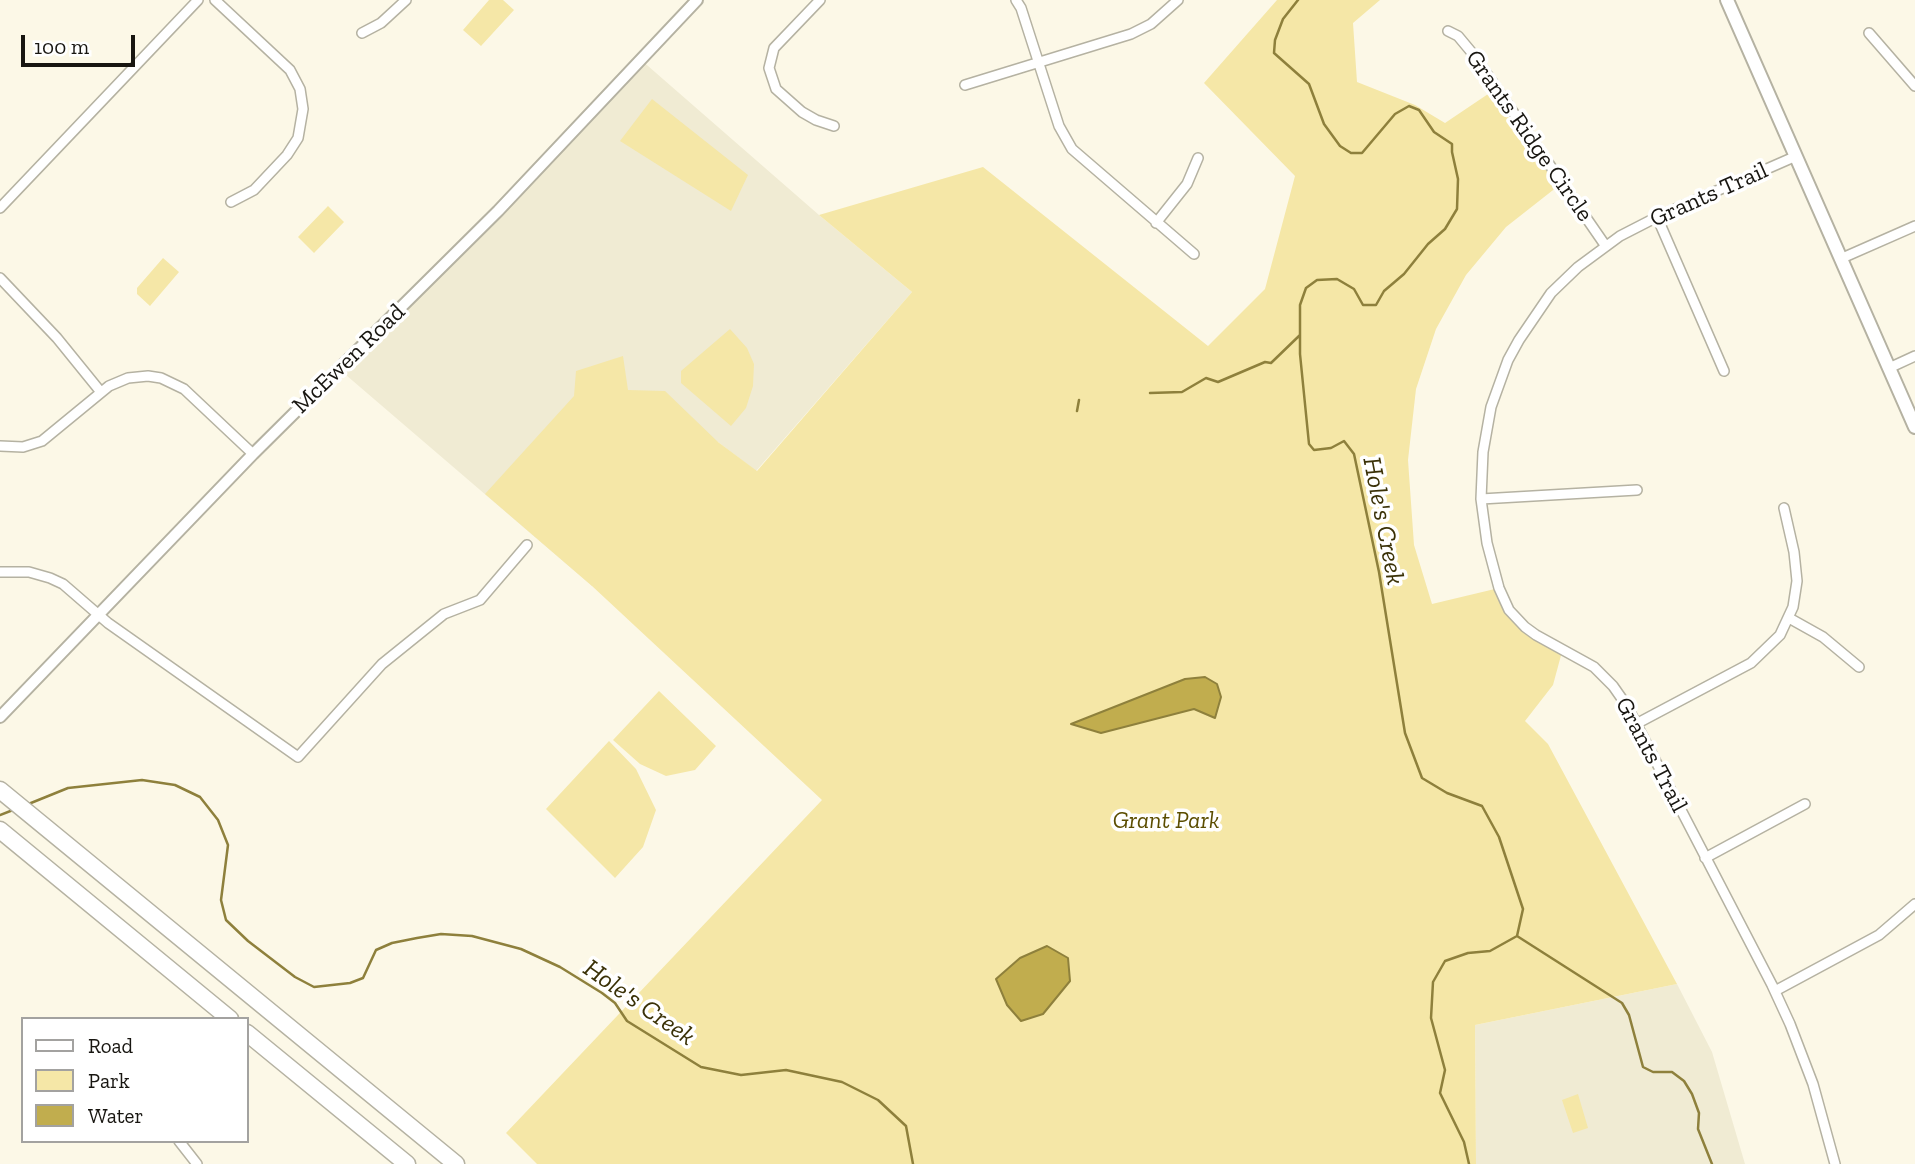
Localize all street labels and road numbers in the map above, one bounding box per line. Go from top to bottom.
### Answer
street label: Grants Ridge Circle [1459,45,1599,227]
street label: Grants Trail [1646,156,1772,234]
street label: McEwen Road [287,298,411,420]
street label: Grants Trail [1609,693,1693,817]

